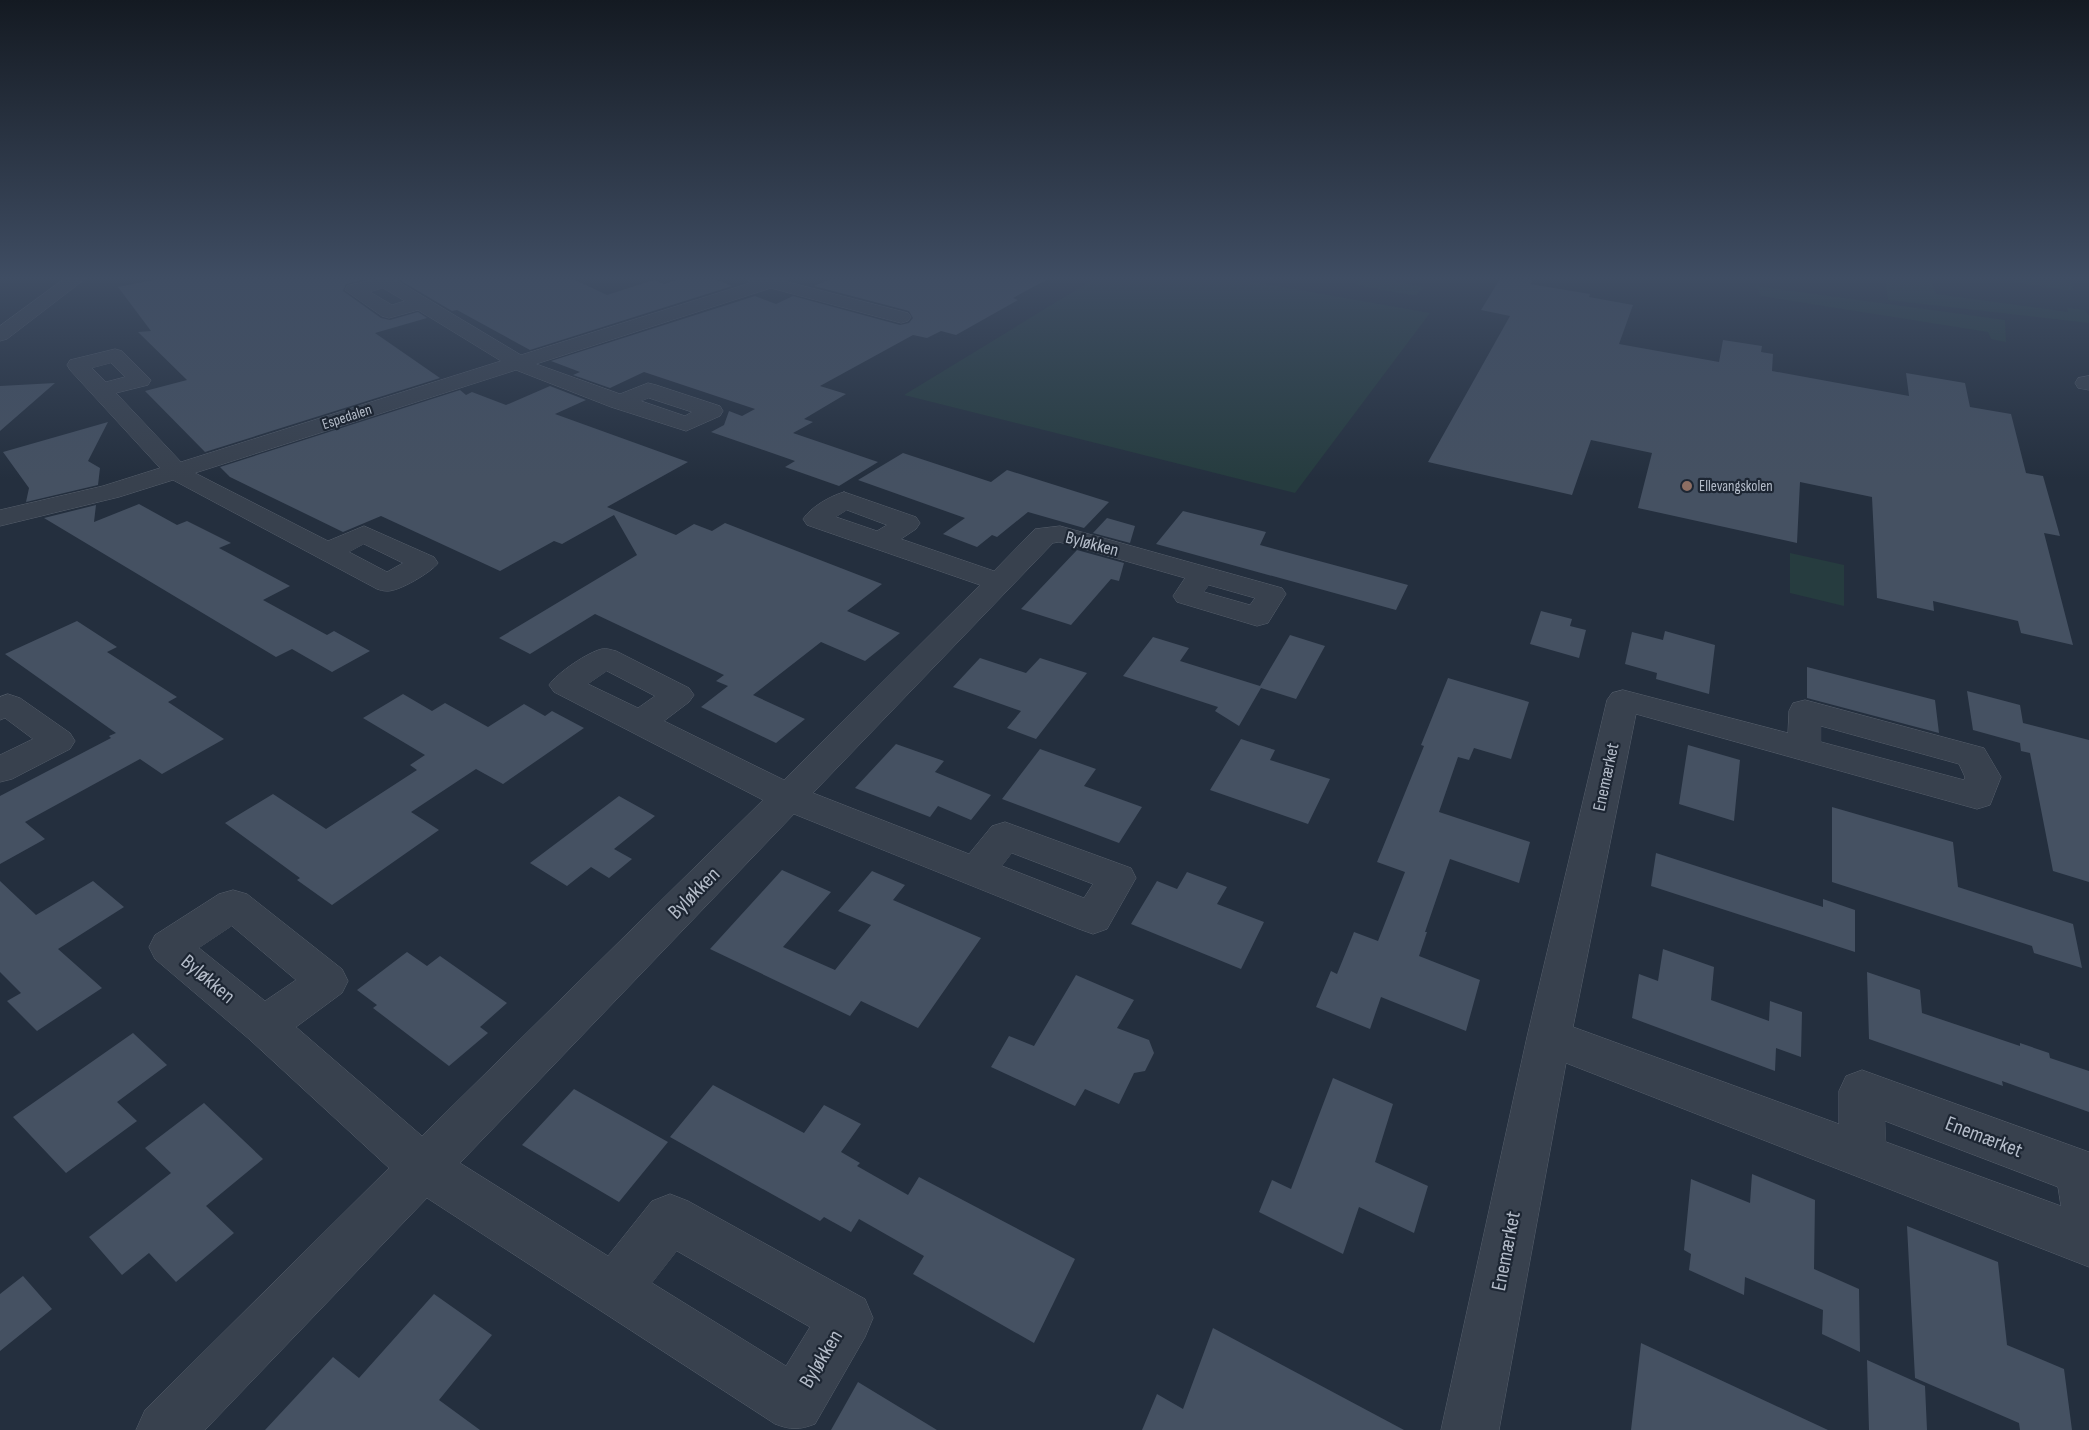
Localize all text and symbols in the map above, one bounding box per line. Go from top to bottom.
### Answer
street label: Espedalen [320,400,374,434]
place label: Ellevangskolen [1699,477,1773,496]
marker: Ellevangskolen [1680,479,1694,493]
street label: Byløkken [1063,527,1121,561]
street label: Enemærket [1589,741,1624,813]
street label: Byløkken [663,862,725,924]
street label: Byløkken [176,949,240,1009]
street label: Enemærket [1942,1111,2026,1163]
street label: Enemærket [1486,1209,1526,1293]
street label: Byløkken [794,1326,848,1392]

